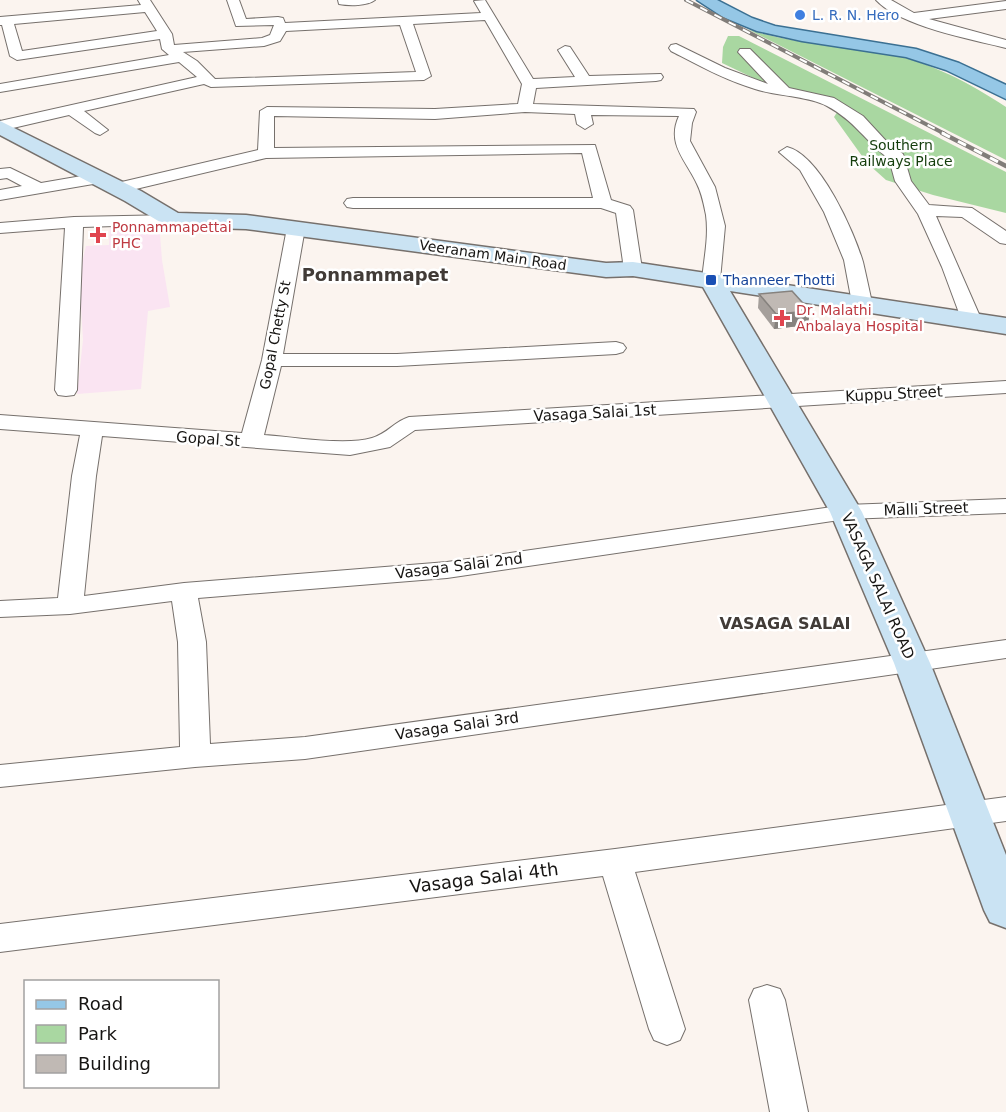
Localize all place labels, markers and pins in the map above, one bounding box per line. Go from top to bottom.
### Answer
place label: L. R. N. Hero [812,7,899,23]
marker: L. R. N. Hero [793,8,807,22]
place label: Ponnammapettai PHC [112,219,232,251]
marker: Ponnammapettai PHC [89,226,107,244]
place label: Thanneer Thotti [722,272,835,288]
marker: Thanneer Thotti [704,273,718,287]
place label: Dr. Malathi Anbalaya Hospital [796,302,923,334]
marker: Dr. Malathi Anbalaya Hospital [773,309,791,327]

